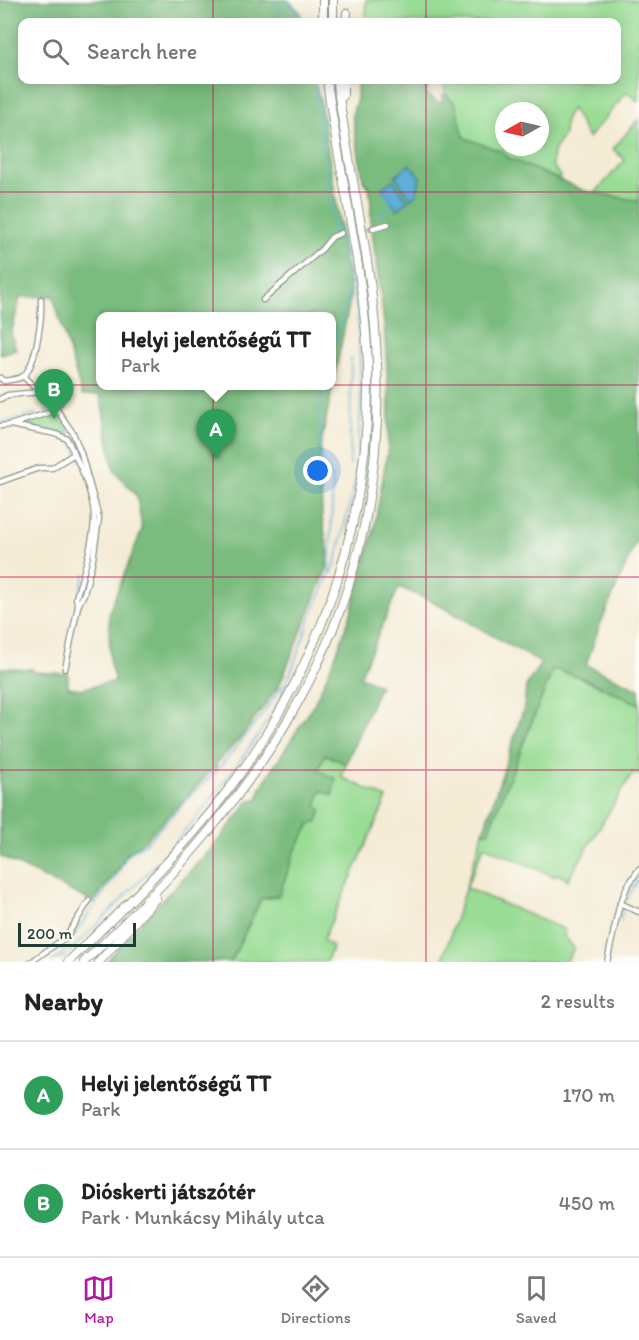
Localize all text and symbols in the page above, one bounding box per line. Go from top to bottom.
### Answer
search box [18,18,621,84]
icon: search [39,35,72,68]
text: Search here [87,38,197,65]
north arrow [495,102,549,156]
popup [96,312,336,390]
text: Helyi jelentőségű TT [121,326,311,353]
text: Park [121,353,160,377]
pin: B [34,370,74,419]
pin: A [196,410,236,459]
your location [303,456,332,485]
scale bar [18,920,136,948]
text: 200 m [27,924,72,943]
text: Nearby [24,985,103,1017]
text: 2 results [541,989,615,1013]
text: Helyi jelentőségű TT [81,1070,271,1097]
text: A [37,1083,50,1107]
text: 170 m [562,1083,615,1107]
text: Park [81,1097,120,1121]
text: Dióskerti játszótér [81,1178,255,1205]
text: B [37,1191,50,1215]
text: 450 m [559,1191,615,1215]
text: Park · Munkácsy Mihály utca [81,1205,325,1229]
tab: Map [82,1272,115,1327]
tab: Directions [280,1272,351,1327]
tab: Saved [516,1272,557,1327]

